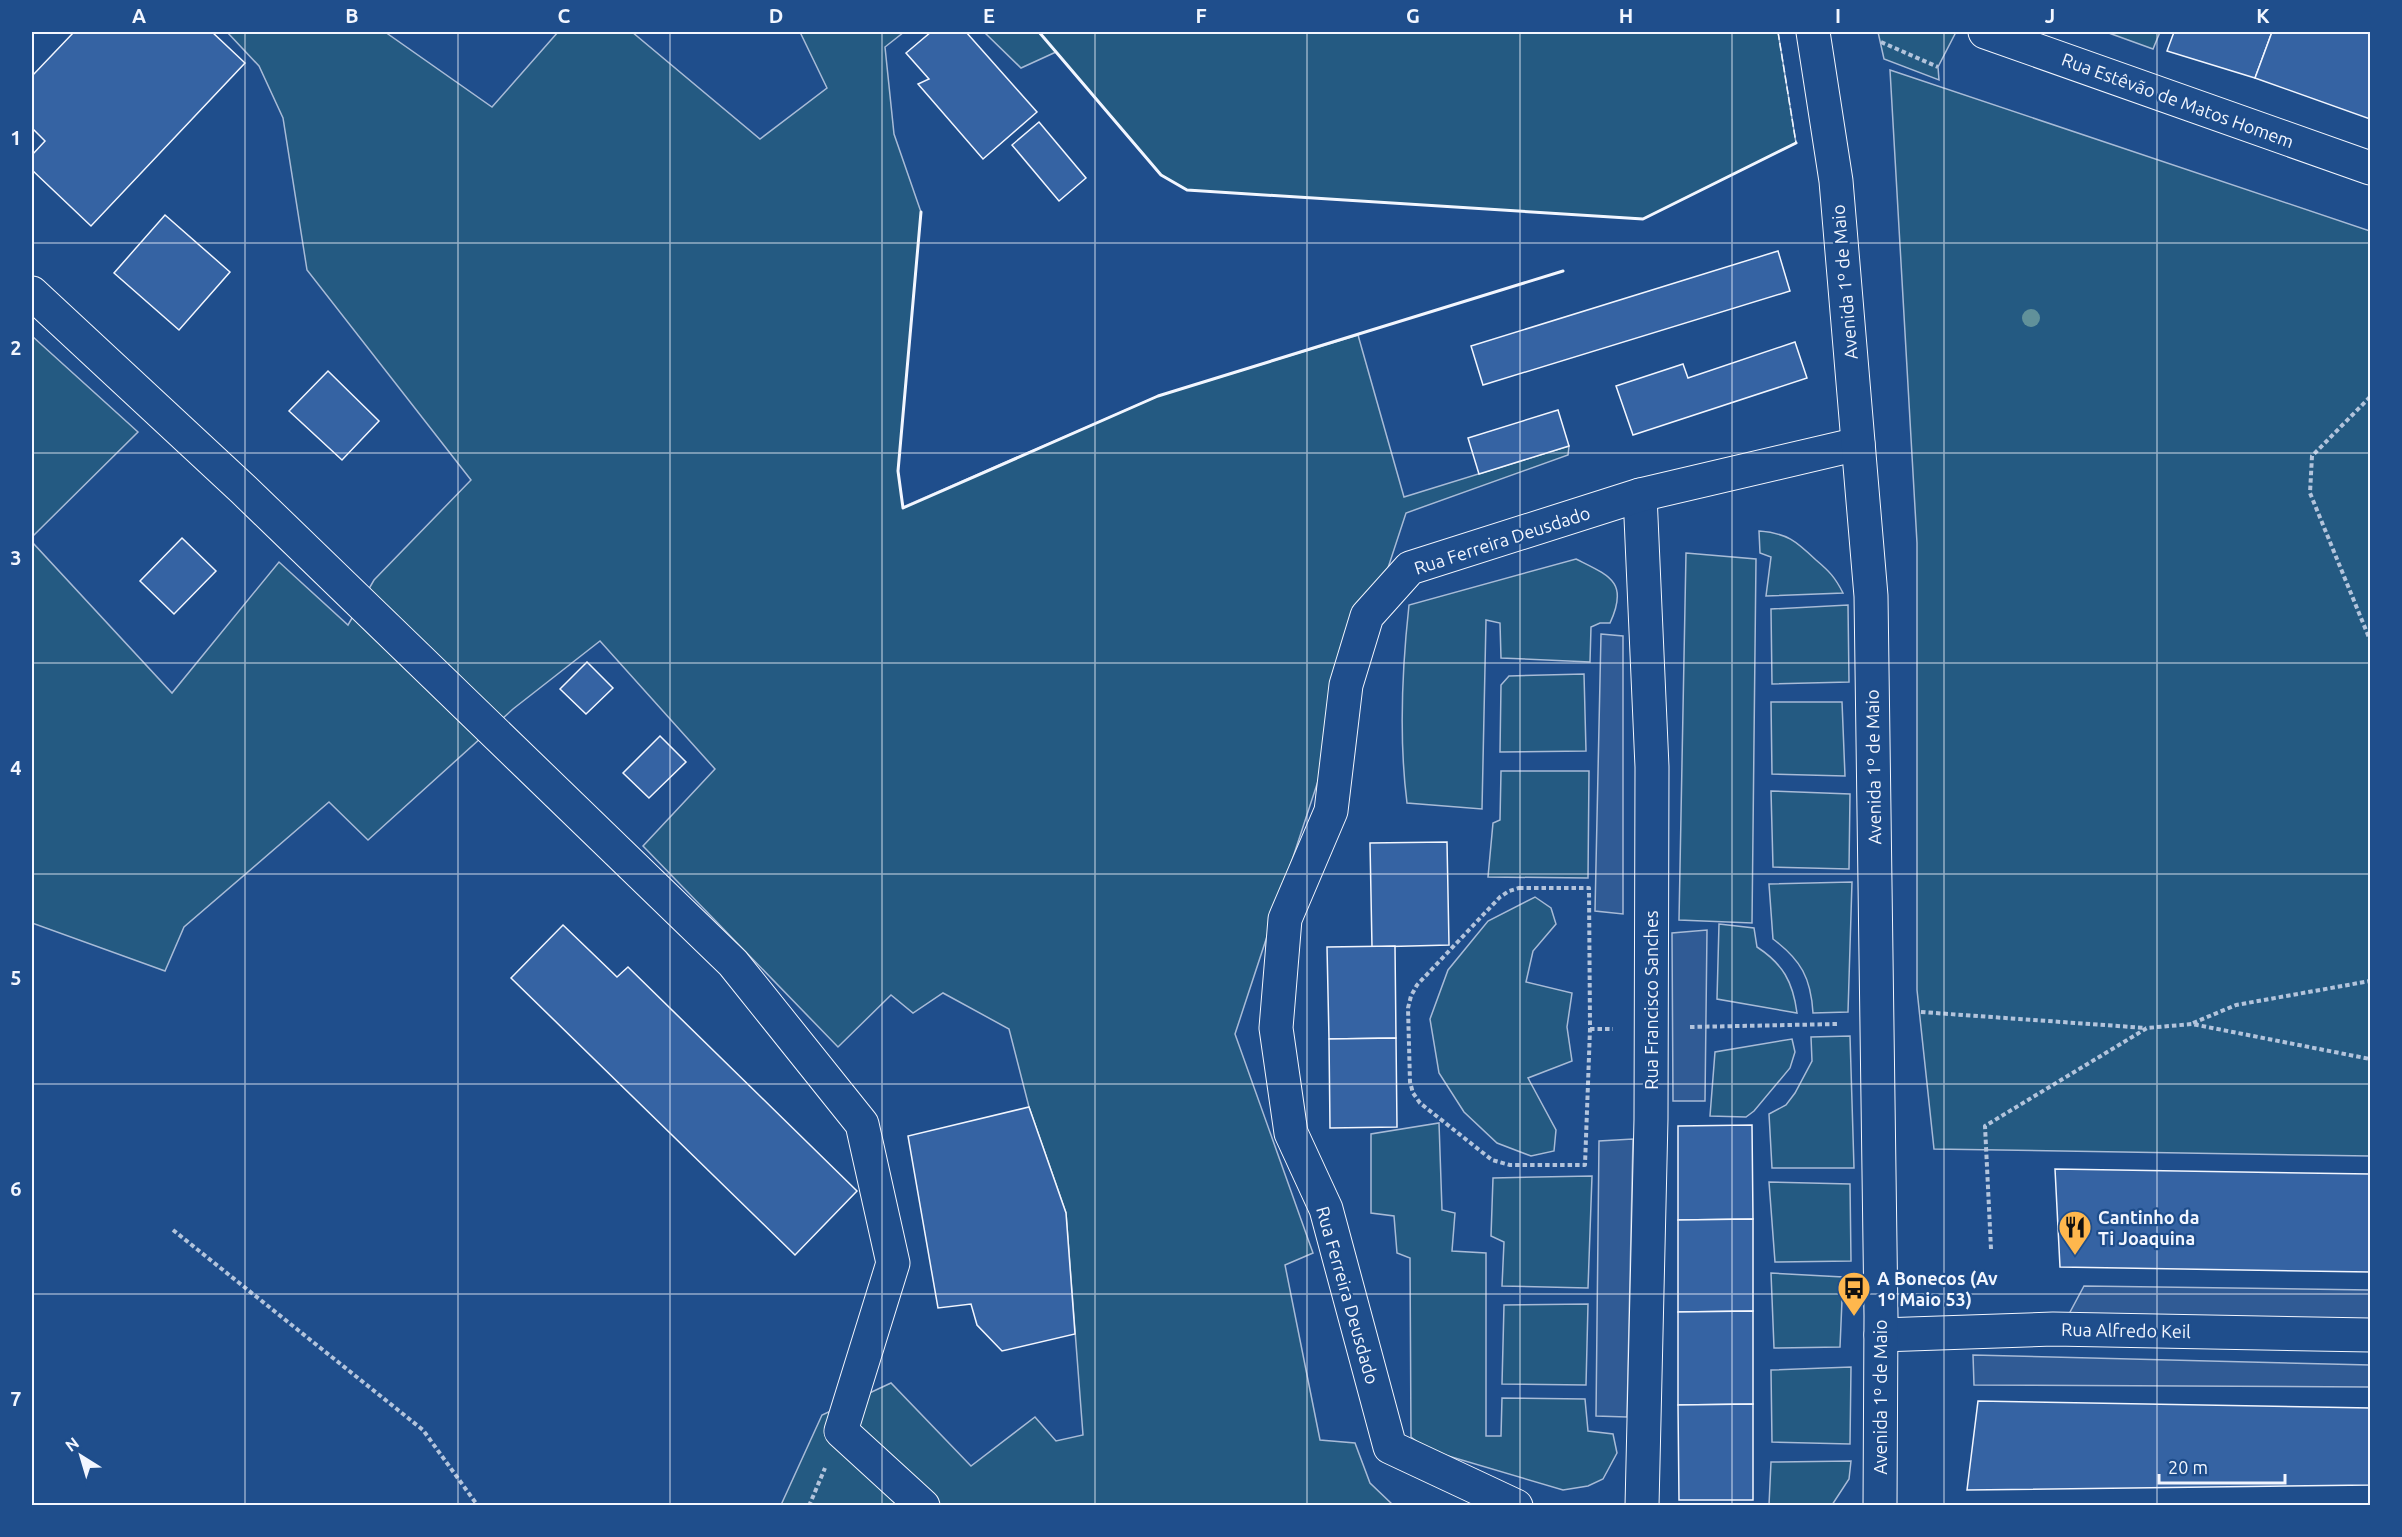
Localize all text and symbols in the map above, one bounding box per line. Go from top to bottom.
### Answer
text: A [132,4,146,27]
text: B [345,4,359,27]
text: C [558,4,571,27]
text: D [769,4,783,27]
text: E [983,4,995,27]
text: F [1195,4,1207,27]
text: G [1406,4,1420,27]
text: H [1619,4,1633,27]
text: I [1835,4,1841,27]
text: J [2045,4,2055,27]
text: K [2256,4,2270,27]
street label: Rua Estêvão de Matos Homem [2059,49,2297,151]
text: 1 [10,126,22,149]
street label: Avenida 1º de Maio [1827,204,1861,360]
text: 2 [10,336,22,359]
street label: Rua Ferreira Deusdado [1411,502,1593,578]
text: 3 [10,546,22,569]
street label: Avenida 1º de Maio [1862,689,1884,845]
text: 4 [10,756,22,779]
street label: Rua Francisco Sanches [1641,910,1661,1090]
text: 5 [10,966,22,989]
text: 6 [10,1177,22,1200]
street label: Rua Ferreira Deusdado [1313,1204,1383,1386]
place label: Cantinho da Ti Joaquina [2098,1207,2199,1248]
restaurant icon: Cantinho da Ti Joaquina [2057,1209,2093,1256]
place label: A Bonecos (Av 1º Maio 53) [1877,1268,1998,1310]
bus stop icon: A Bonecos (Av 1º Maio 53) [1836,1270,1872,1317]
street label: Avenida 1º de Maio [1870,1319,1890,1475]
street label: Rua Alfredo Keil [2061,1319,2191,1341]
text: 7 [10,1387,22,1410]
north arrow [51,1426,111,1486]
text: N [62,1433,82,1455]
scale bar [2159,1447,2285,1485]
text: 20 m [2168,1457,2208,1477]

